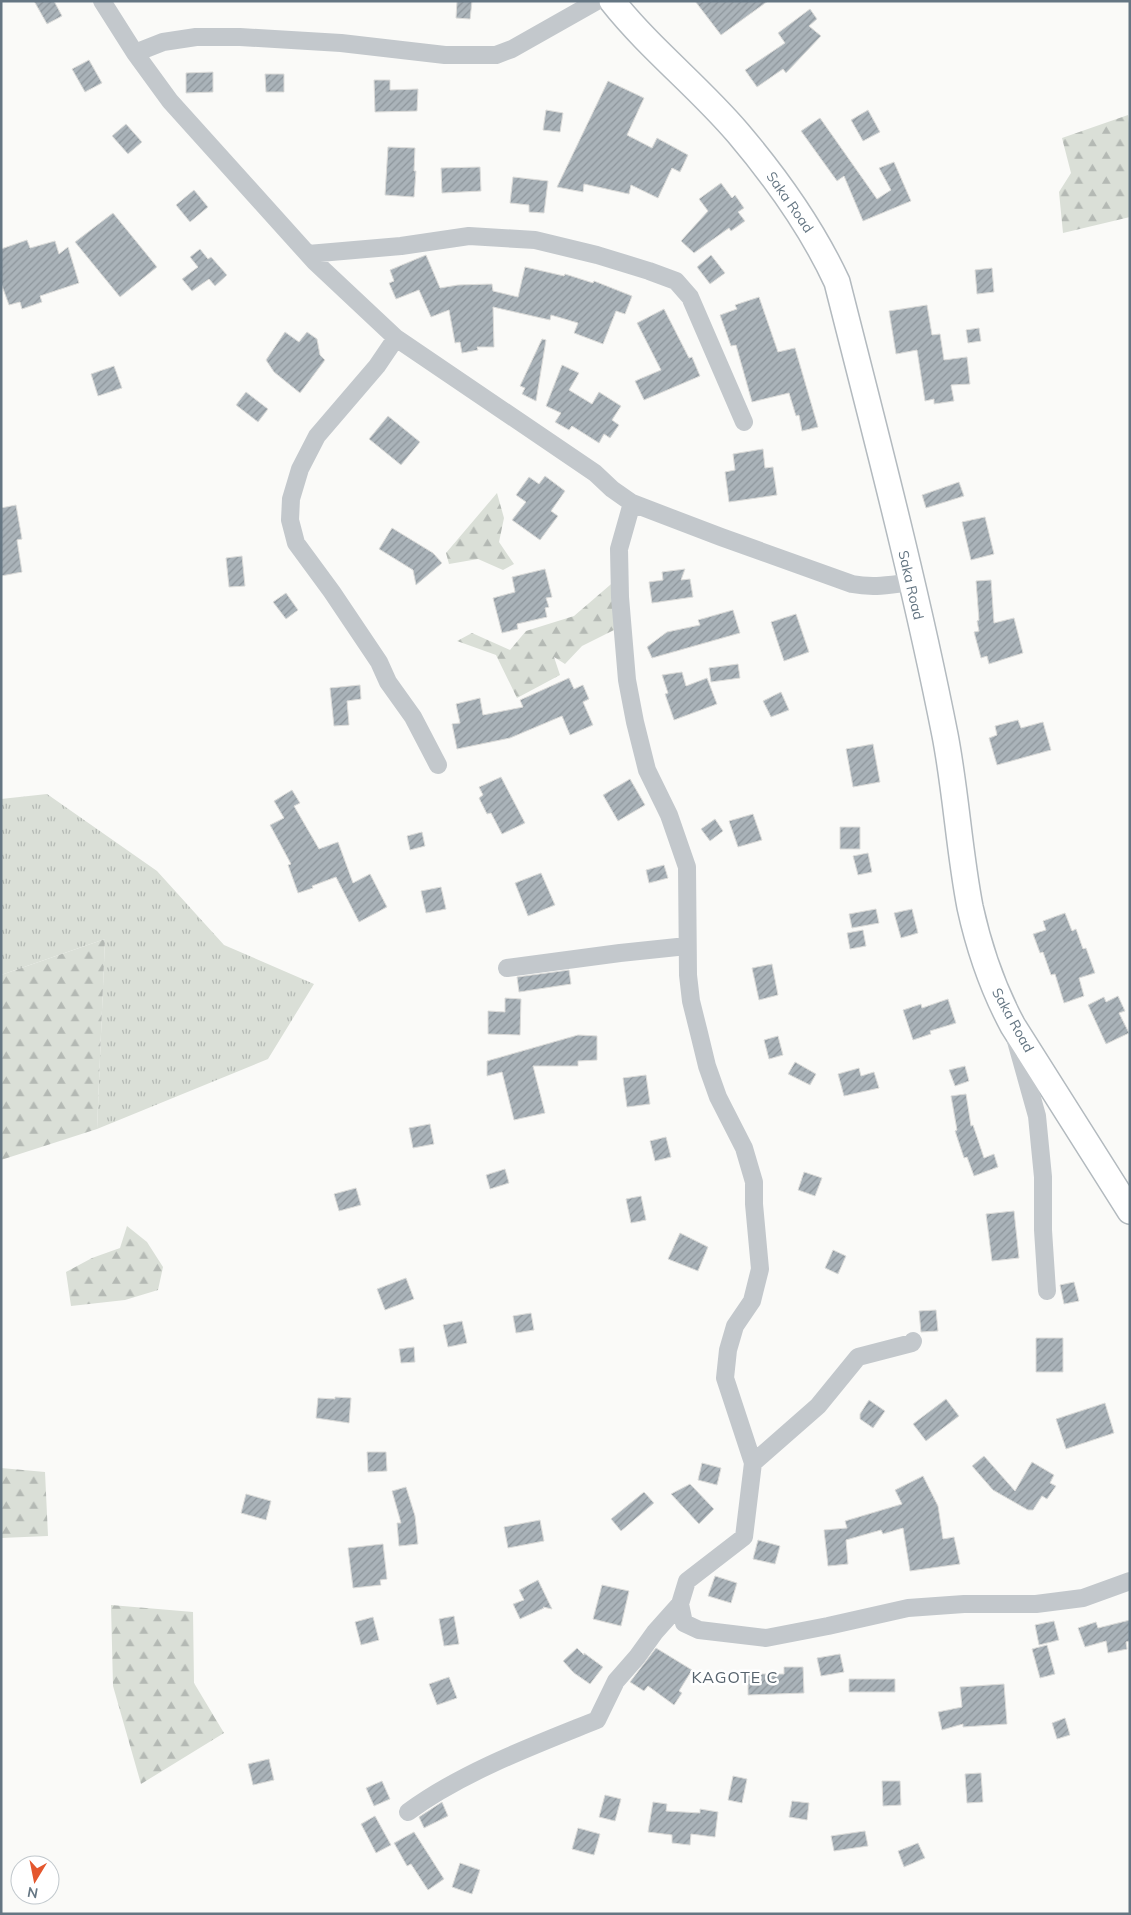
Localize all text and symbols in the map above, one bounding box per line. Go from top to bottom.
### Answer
street label: Saka Road [762,168,818,236]
street label: Saka Road [894,549,928,621]
street label: Saka Road [988,985,1038,1055]
district label: KAGOTE C [692,1667,778,1687]
north arrow [10,1855,60,1905]
text: N [26,1883,40,1903]

